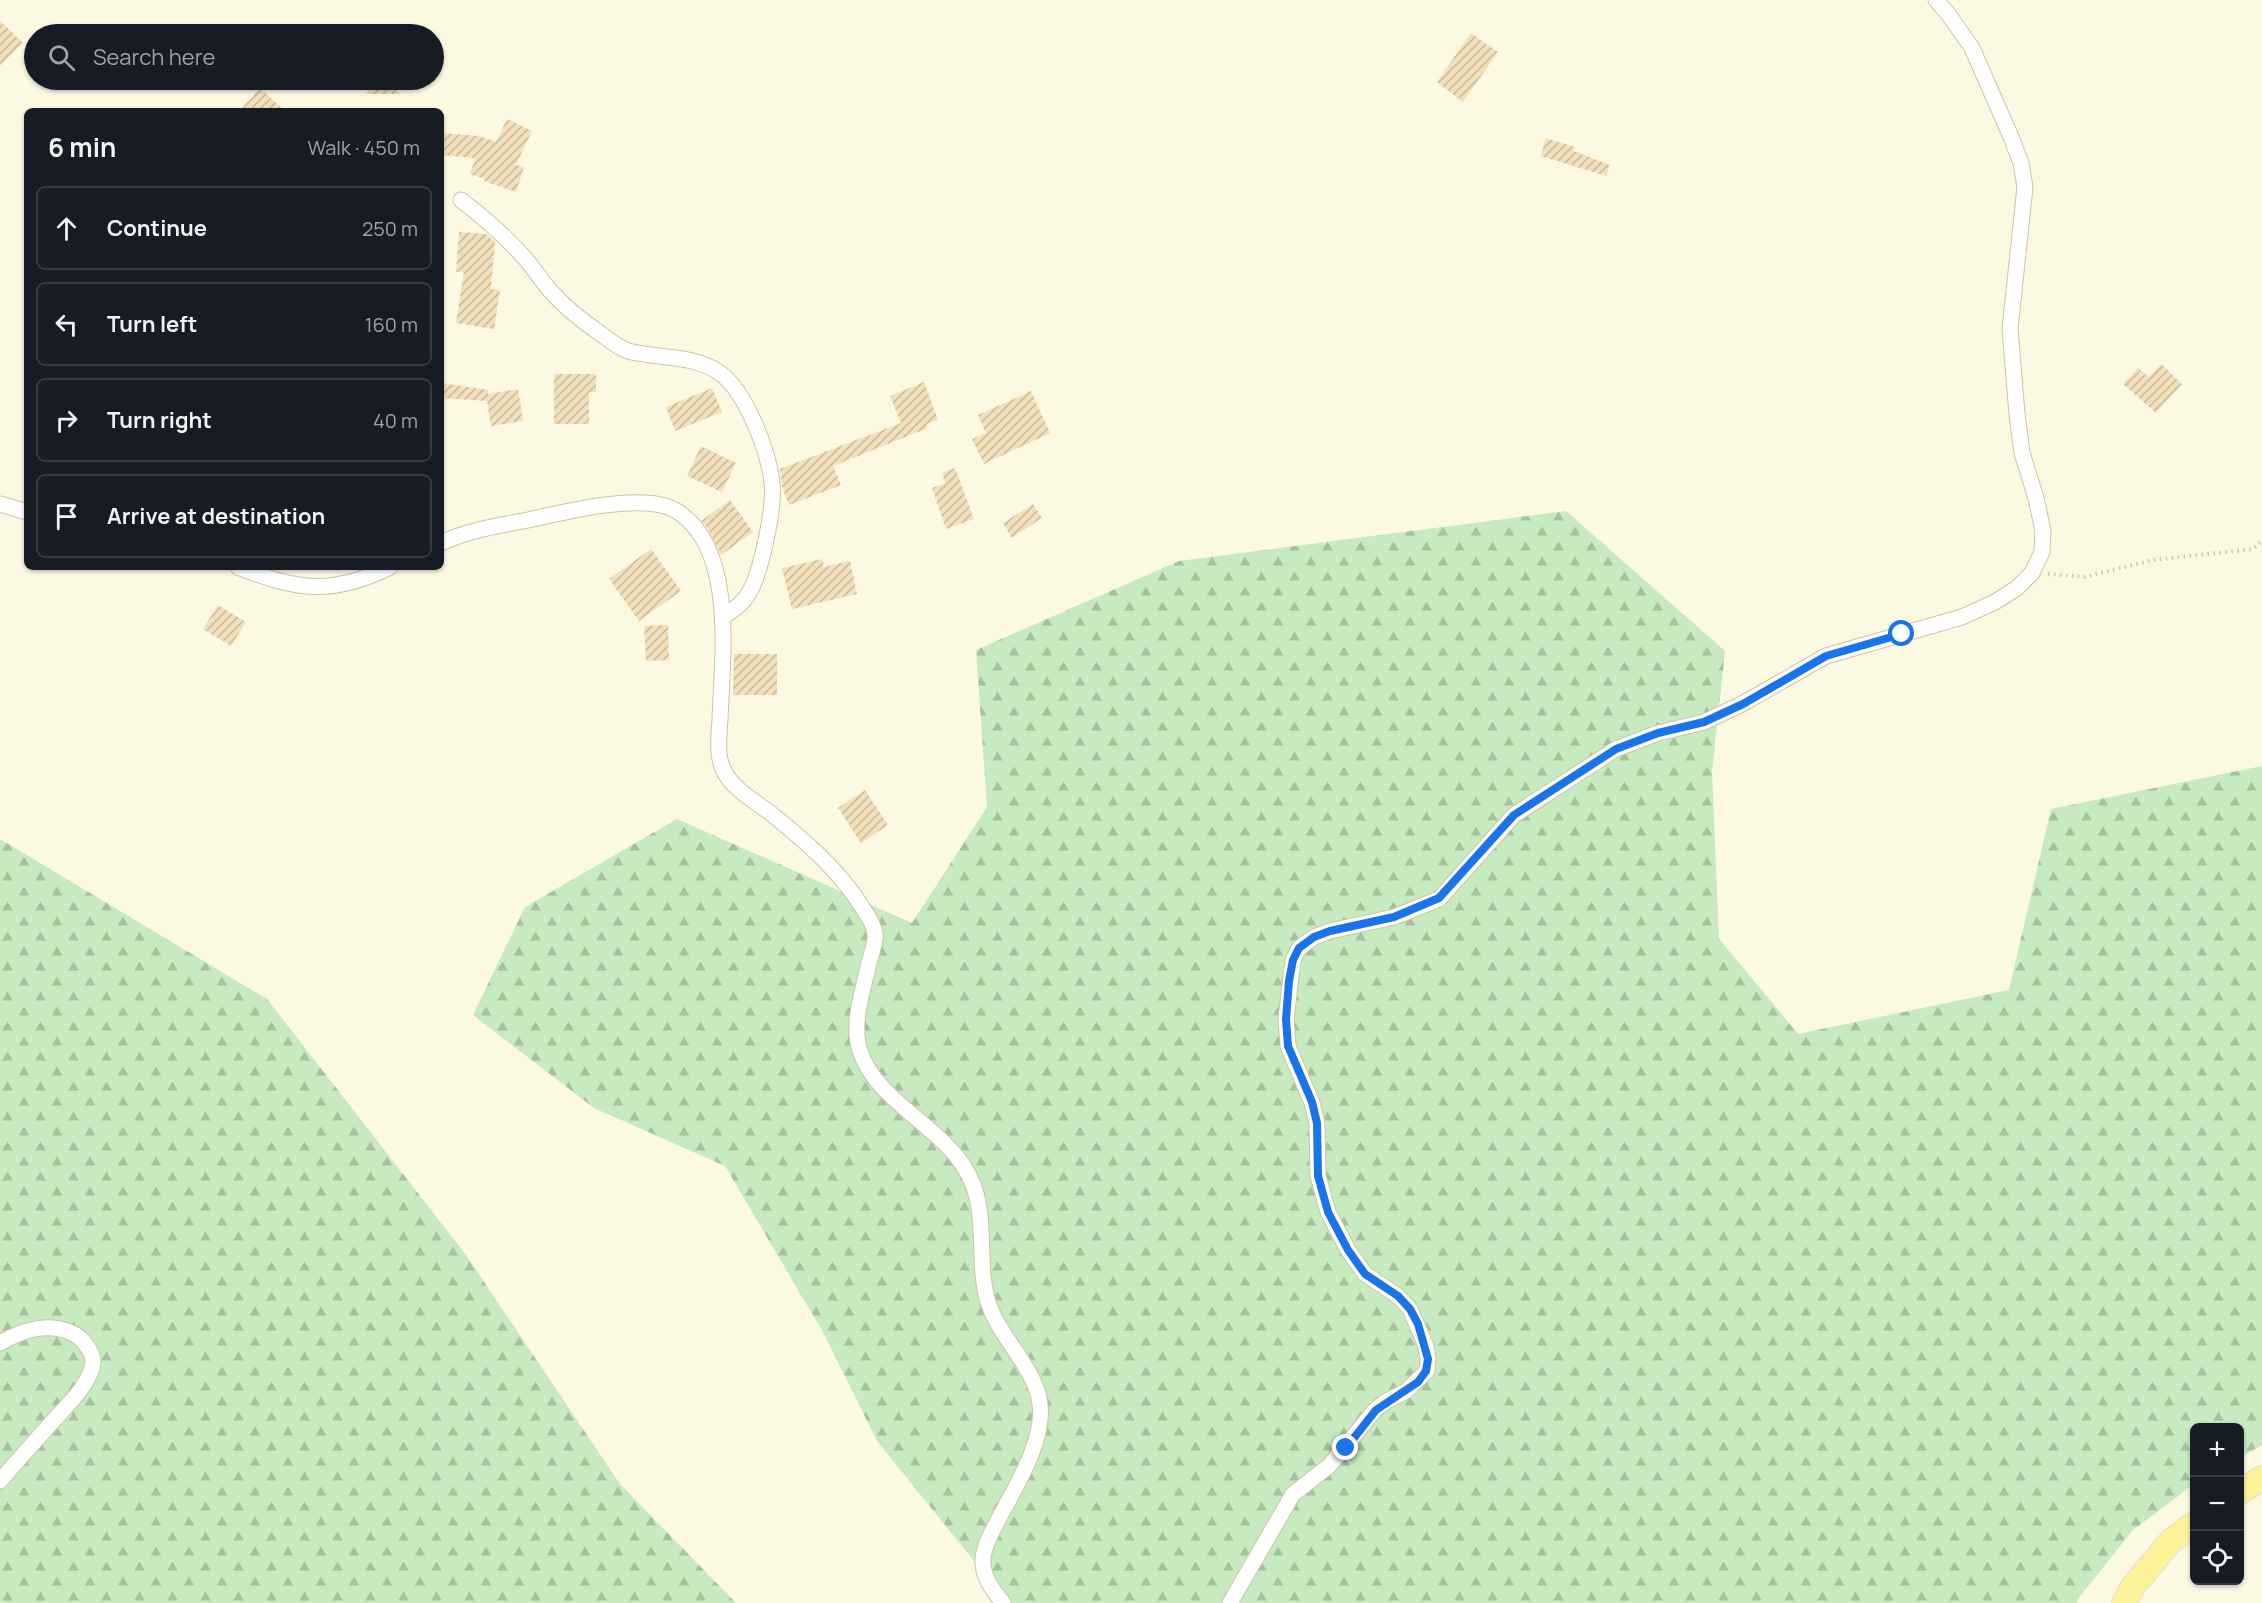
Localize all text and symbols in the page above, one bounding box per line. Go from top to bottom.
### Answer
search box [24,24,444,90]
icon: search [45,41,78,74]
text: Search here [93,42,215,72]
text: 6 min [48,129,116,165]
text: Walk · 450 m [307,134,420,161]
icon: ahead [50,212,83,245]
text: Continue [107,213,207,243]
text: 250 m [362,215,418,242]
icon: left [50,308,83,341]
text: Turn left [107,309,197,339]
text: 160 m [365,311,418,338]
icon: right [50,404,83,437]
text: Turn right [107,405,212,435]
text: 40 m [373,407,418,434]
icon: arrive [50,500,83,533]
text: Arrive at destination [107,501,325,531]
route start [1888,620,1914,646]
map controls [2190,1423,2244,1585]
button: + [2190,1423,2244,1477]
route end [1332,1434,1358,1460]
button: − [2190,1477,2244,1531]
button: locate [2190,1531,2244,1585]

